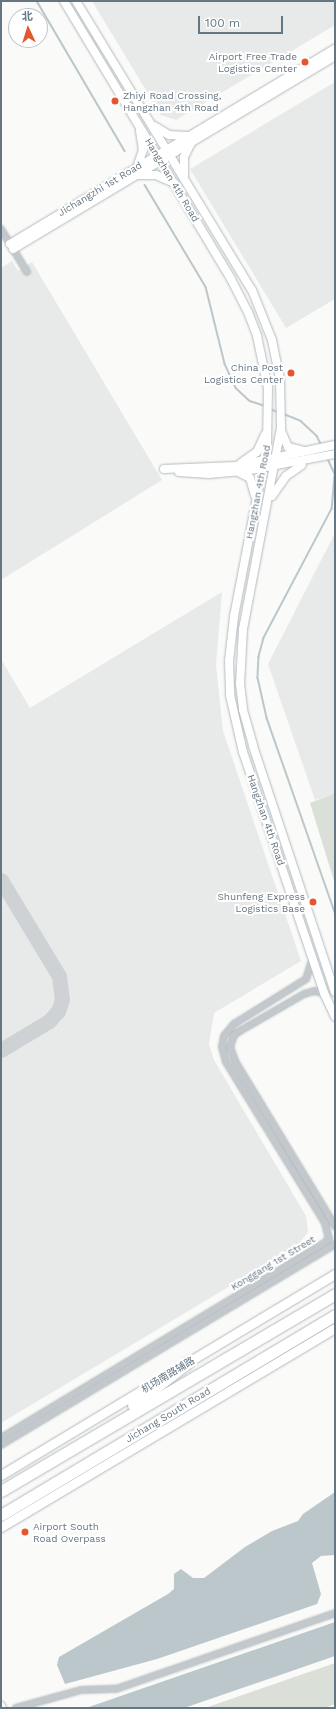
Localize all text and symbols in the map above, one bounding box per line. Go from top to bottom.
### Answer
north arrow [8,8,48,48]
scale bar [200,8,285,34]
text: 北 [21,10,33,23]
text: 100 m [205,16,240,30]
place label: Airport Free Trade Logistics Center [208,50,297,74]
marker: Airport Free Trade Logistics Center [300,57,310,67]
place label: Zhiyi Road Crossing, Hangzhan 4th Road [123,89,221,112]
marker: Zhiyi Road Crossing, Hangzhan 4th Road [110,96,120,106]
street label: Hangzhan 4th Road [142,136,202,224]
street label: Jichangzhi 1st Road [56,159,144,219]
place label: China Post Logistics Center [204,361,283,384]
marker: China Post Logistics Center [286,368,296,378]
street label: Hangzhan 4th Road [243,444,273,540]
street label: Hangzhan 4th Road [245,773,287,867]
place label: Shunfeng Express Logistics Base [217,890,305,914]
marker: Shunfeng Express Logistics Base [308,897,318,907]
street label: Konggang 1st Street [229,1233,317,1293]
street label: 机场南路辅路 [139,1354,197,1396]
street label: Jichang South Road [123,1385,213,1445]
place label: Airport South Road Overpass [33,1520,106,1544]
marker: Airport South Road Overpass [20,1527,30,1537]

